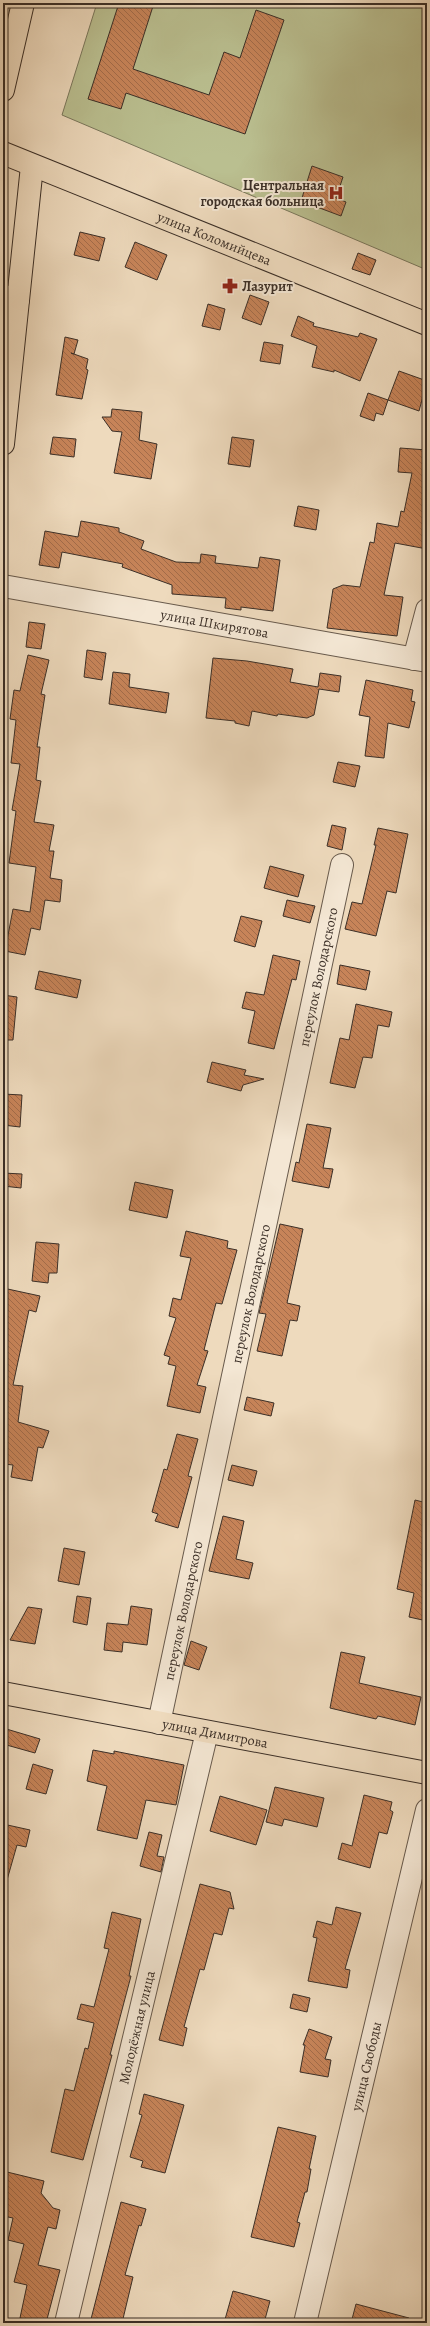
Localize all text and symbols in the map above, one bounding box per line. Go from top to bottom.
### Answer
place label: Центральная городская больница [200,176,324,211]
hospital icon: Центральная городская больница [327,184,345,202]
street label: улица Коломийцева [153,207,275,270]
pharmacy icon: Лазурит [221,277,239,295]
place label: Лазурит [242,277,293,296]
street label: улица Шкирятова [158,605,271,643]
street label: переулок Володарского [295,906,343,1048]
street label: переулок Володарского [227,1222,275,1365]
street label: переулок Володарского [159,1539,208,1682]
street label: улица Димитрова [160,1714,270,1753]
street label: Молодёжная улица [114,1968,160,2086]
street label: улица Свободы [347,2020,386,2114]

